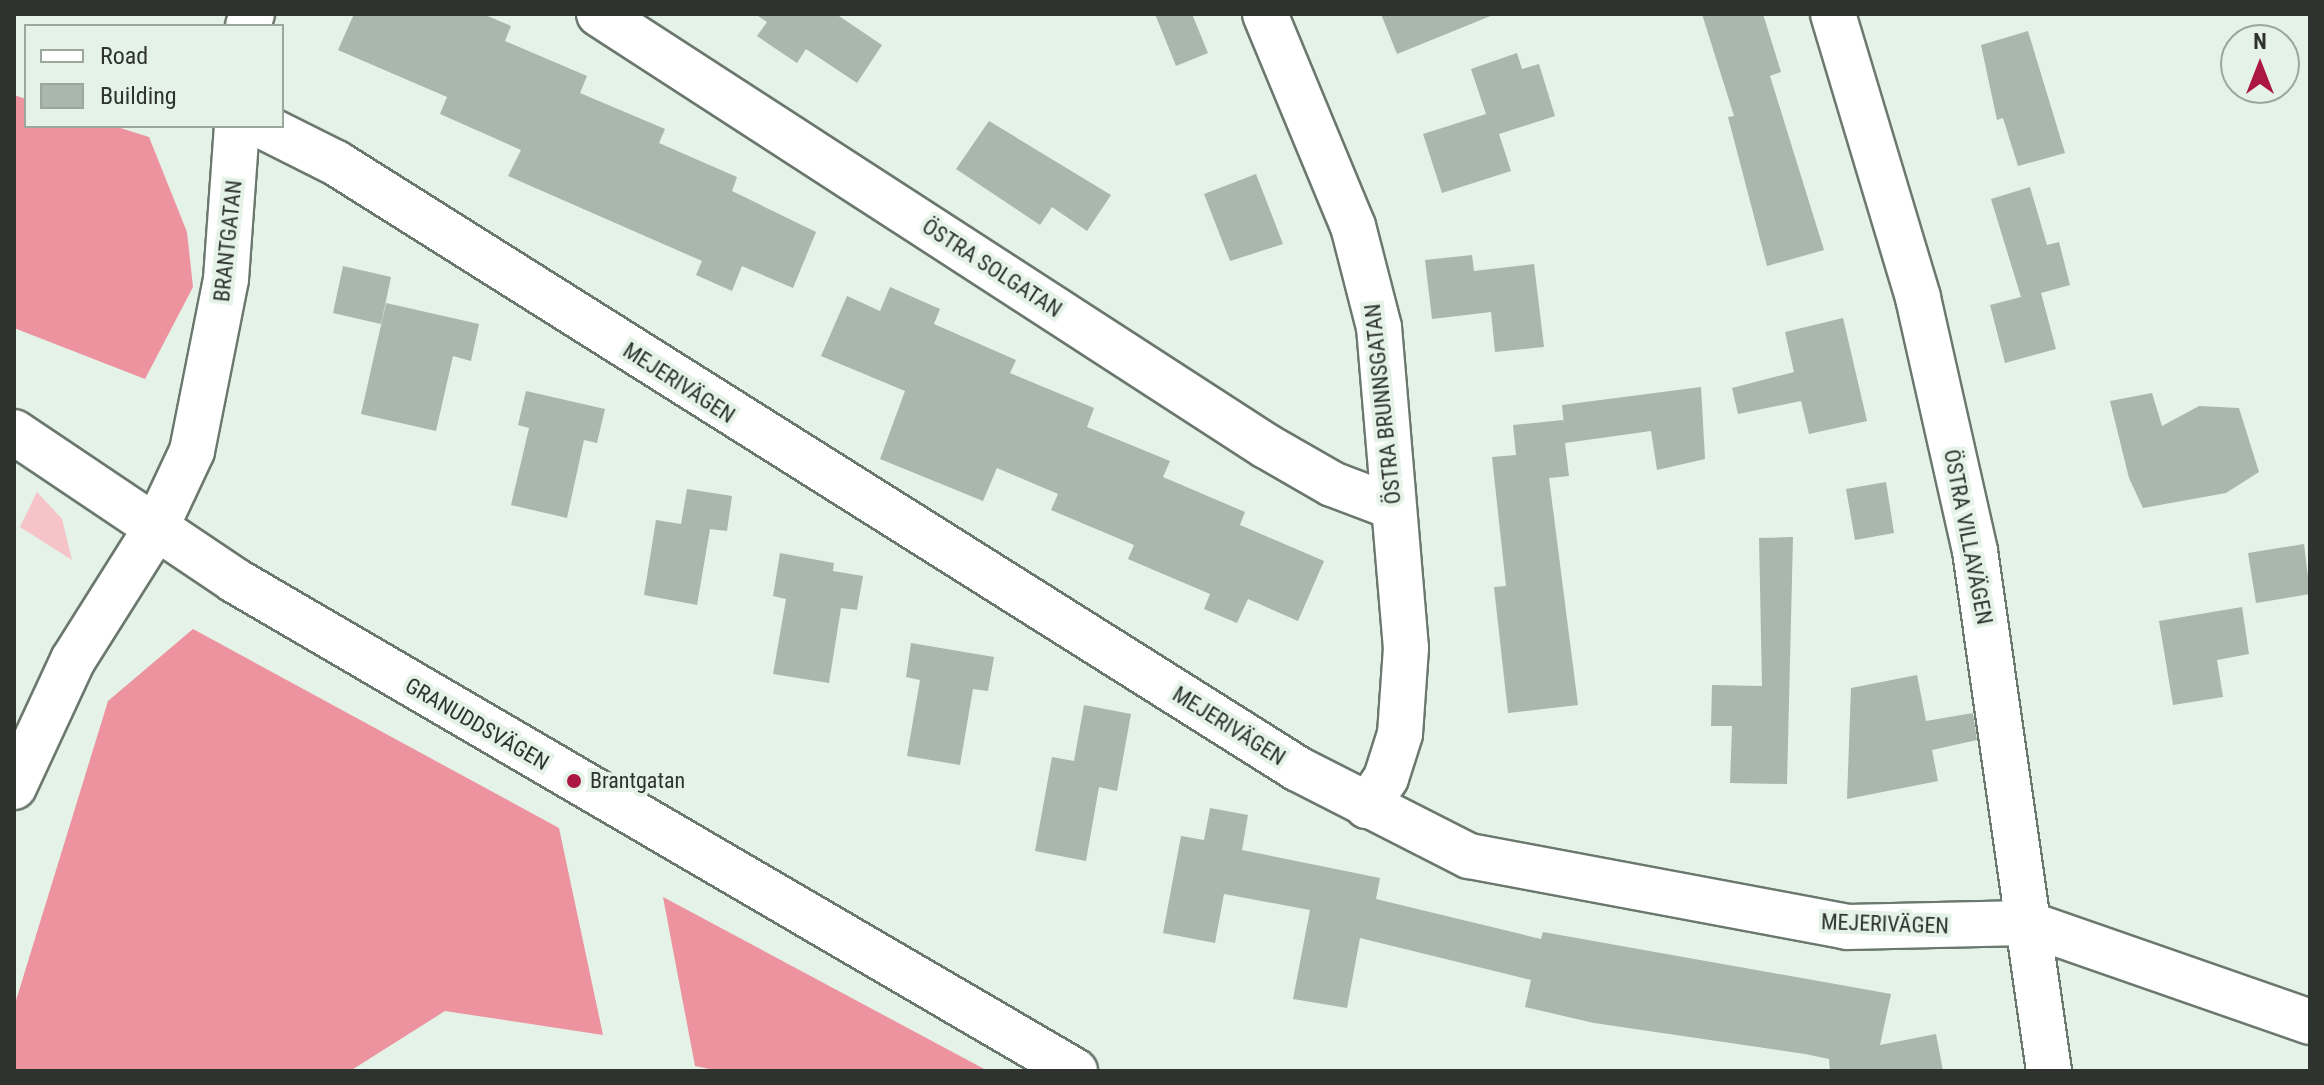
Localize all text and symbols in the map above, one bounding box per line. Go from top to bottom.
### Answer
legend [24,24,284,128]
north arrow [2220,24,2300,104]
text: N [2253,29,2267,54]
text: Road [100,42,148,70]
text: Building [100,82,177,110]
street label: BRANTGATAN [208,179,248,303]
street label: ÖSTRA SOLGATAN [917,213,1067,323]
street label: ÖSTRA BRUNNSGATAN [1359,302,1407,506]
street label: MEJERIVÄGEN [618,337,740,429]
street label: ÖSTRA VILLAVÄGEN [1938,447,1998,627]
street label: GRANUDDSVÄGEN [400,672,554,776]
street label: MEJERIVÄGEN [1168,681,1290,771]
place label: Brantgatan [590,768,685,794]
marker: Brantgatan [565,772,583,790]
street label: MEJERIVÄGEN [1821,909,1949,939]

